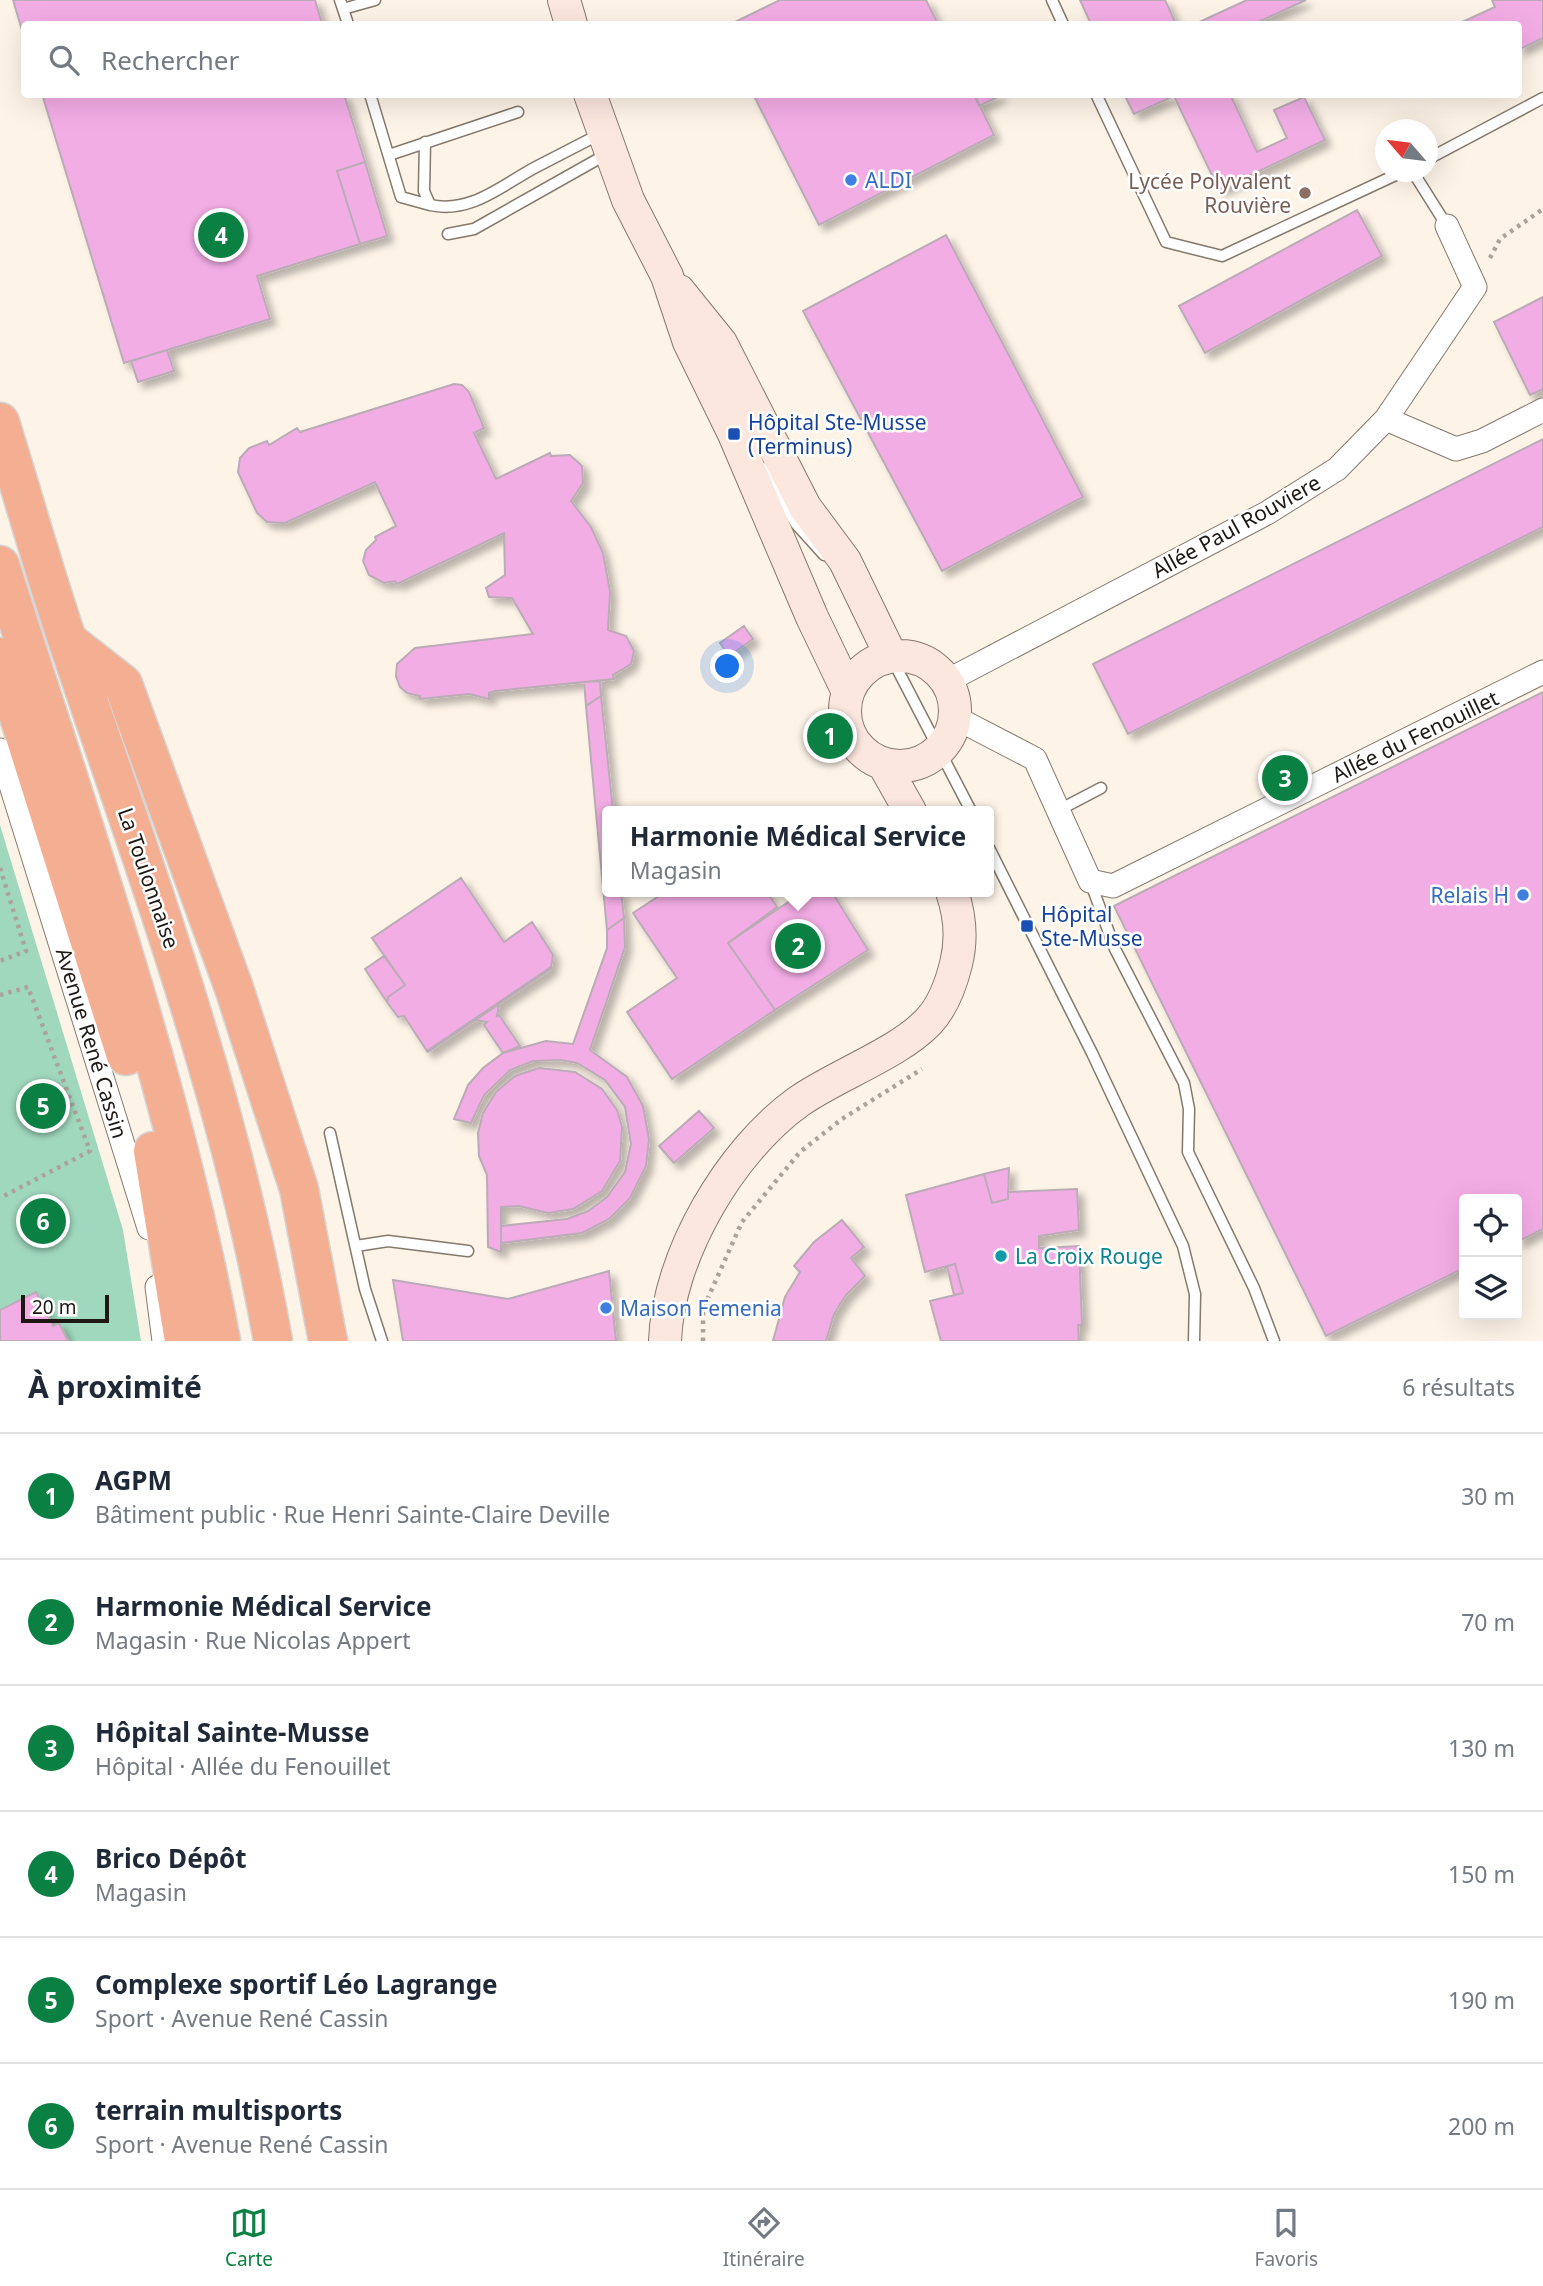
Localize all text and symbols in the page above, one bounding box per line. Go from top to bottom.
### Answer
search box [21,21,1522,98]
icon: search [45,41,83,79]
text: Rechercher [101,42,239,78]
north arrow [1375,119,1438,182]
place label: ALDI [865,166,912,194]
place label: Lycée Polyvalent Rouvière [1128,167,1291,219]
marker: ALDI [843,172,859,188]
marker: Lycée Polyvalent Rouvière [1297,185,1313,201]
pin: 4 [198,209,244,261]
place label: Hôpital Ste-Musse (Terminus) [748,408,927,460]
marker: Hôpital Ste-Musse (Terminus) [726,426,742,442]
street label: Allée Paul Rouviere [1147,468,1325,584]
your location [710,649,744,683]
street label: Allée du Fenouillet [1327,683,1503,788]
pin: 1 [807,710,853,762]
pin: 3 [1262,752,1308,804]
street label: La Toulonnaise [112,804,186,952]
popup [602,806,994,897]
text: Harmonie Médical Service [630,818,966,854]
text: Magasin [630,854,722,886]
place label: Relais H [1430,881,1509,909]
marker: Relais H [1515,887,1531,903]
place label: Hôpital Ste-Musse [1041,900,1143,952]
marker: Hôpital Ste-Musse [1019,918,1035,934]
pin: 2 [775,920,821,972]
street label: Avenue René Cassin [50,944,134,1142]
pin: 5 [20,1080,66,1132]
map controls [1459,1194,1522,1320]
button: locate [1459,1194,1522,1257]
pin: 6 [20,1195,66,1247]
place label: La Croix Rouge [1015,1242,1163,1270]
marker: La Croix Rouge [993,1248,1009,1264]
button: layers [1459,1257,1522,1320]
scale bar [21,1292,108,1324]
text: 20 m [32,1294,76,1320]
place label: Maison Femenia [620,1294,782,1322]
marker: Maison Femenia [598,1300,614,1316]
text: À proximité [28,1366,202,1407]
text: 6 résultats [1402,1371,1515,1403]
text: AGPM [95,1462,172,1498]
text: 1 [44,1480,58,1512]
text: 30 m [1461,1480,1515,1512]
text: Bâtiment public · Rue Henri Sainte-Claire Deville [95,1498,610,1530]
text: Harmonie Médical Service [95,1588,431,1624]
text: 2 [44,1606,58,1638]
text: 70 m [1461,1606,1515,1638]
text: Magasin · Rue Nicolas Appert [95,1624,411,1656]
text: Hôpital Sainte-Musse [95,1714,369,1750]
text: 3 [44,1732,58,1764]
text: 130 m [1448,1732,1515,1764]
text: Hôpital · Allée du Fenouillet [95,1750,390,1782]
text: Brico Dépôt [95,1840,247,1876]
text: 4 [44,1858,58,1890]
text: 150 m [1448,1858,1515,1890]
text: Magasin [95,1876,187,1908]
text: Complexe sportif Léo Lagrange [95,1966,498,2002]
text: 5 [44,1984,58,2016]
text: 190 m [1448,1984,1515,2016]
text: Sport · Avenue René Cassin [95,2002,388,2034]
text: terrain multisports [95,2092,342,2128]
text: 6 [44,2110,58,2142]
text: 200 m [1448,2110,1515,2142]
text: Sport · Avenue René Cassin [95,2128,388,2160]
tab: Carte [225,2204,273,2272]
tab: Itinéraire [723,2204,805,2272]
tab: Favoris [1255,2204,1318,2272]

